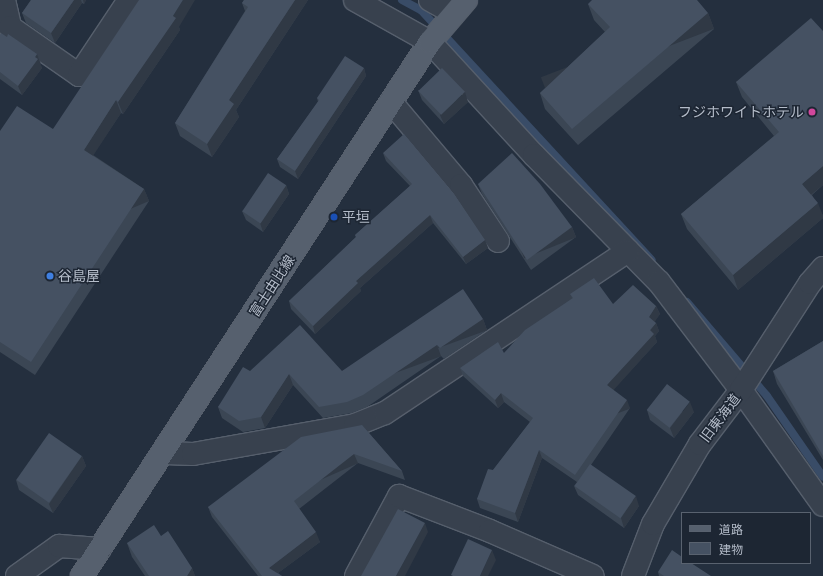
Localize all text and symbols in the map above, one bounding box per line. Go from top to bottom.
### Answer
place label: フジホワイトホテル [678,104,804,120]
marker: フジホワイトホテル [807,107,817,117]
place label: 平垣 [342,209,370,225]
marker: 平垣 [329,212,339,222]
street label: 富士由比線 [246,252,298,320]
place label: 谷島屋 [58,268,100,284]
marker: 谷島屋 [45,271,55,281]
street label: 旧東海道 [696,391,744,445]
legend [681,512,811,564]
text: 道路 [719,523,743,537]
text: 建物 [719,543,743,557]

